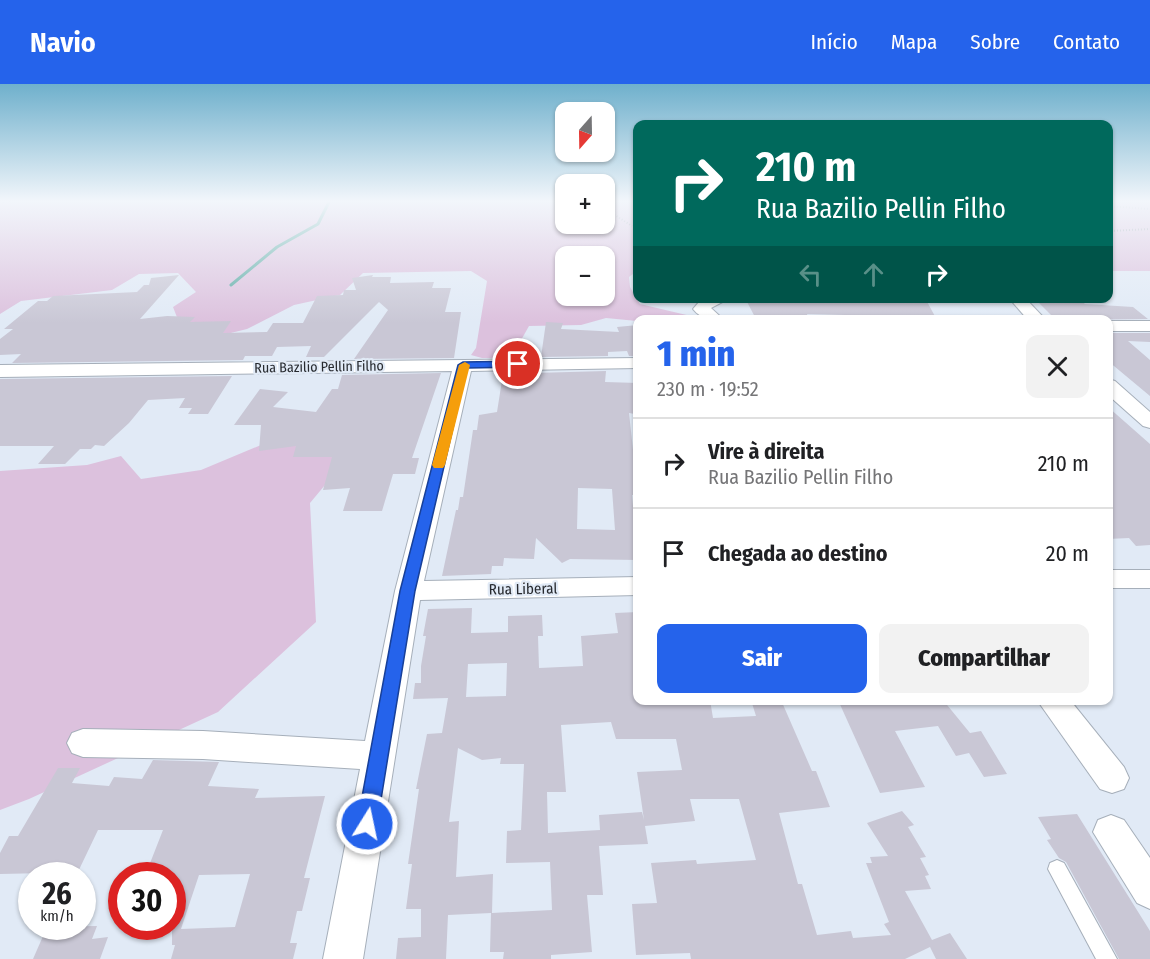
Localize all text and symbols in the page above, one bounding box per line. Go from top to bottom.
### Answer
text: Navio [30,26,96,59]
text: Início [811,29,858,55]
text: Mapa [891,29,937,55]
text: Sobre [970,29,1020,55]
text: Contato [1053,29,1120,55]
north arrow [555,102,615,162]
map controls [555,102,615,306]
text: 210 m [756,142,856,192]
icon: right [657,144,735,222]
button: + [555,174,615,234]
text: Rua Bazilio Pellin Filho [756,193,1006,225]
button: − [555,246,615,306]
icon: left [794,258,827,291]
icon: ahead [857,258,890,291]
icon: right [920,258,953,291]
text: 1 min [657,332,735,376]
button: close [1026,335,1089,398]
pin [492,338,543,389]
icon: arrive [501,347,534,380]
street label: Rua Bazilio Pellin Filho [254,357,384,377]
text: 230 m · 19:52 [657,377,759,401]
text: Vire à direita [708,438,824,465]
icon: right [657,447,690,480]
text: 210 m [1038,450,1089,477]
text: Rua Bazilio Pellin Filho [708,465,893,489]
icon: arrive [657,537,690,570]
text: Chegada ao destino [708,540,888,567]
text: 20 m [1046,540,1089,567]
street label: Rua Liberal [489,579,558,599]
button: Sair [657,624,867,693]
button: Compartilhar [879,624,1089,693]
position arrow [335,792,399,856]
speed limit sign: 30 [108,862,186,940]
text: 26 [42,876,72,912]
text: km/h [40,907,74,925]

